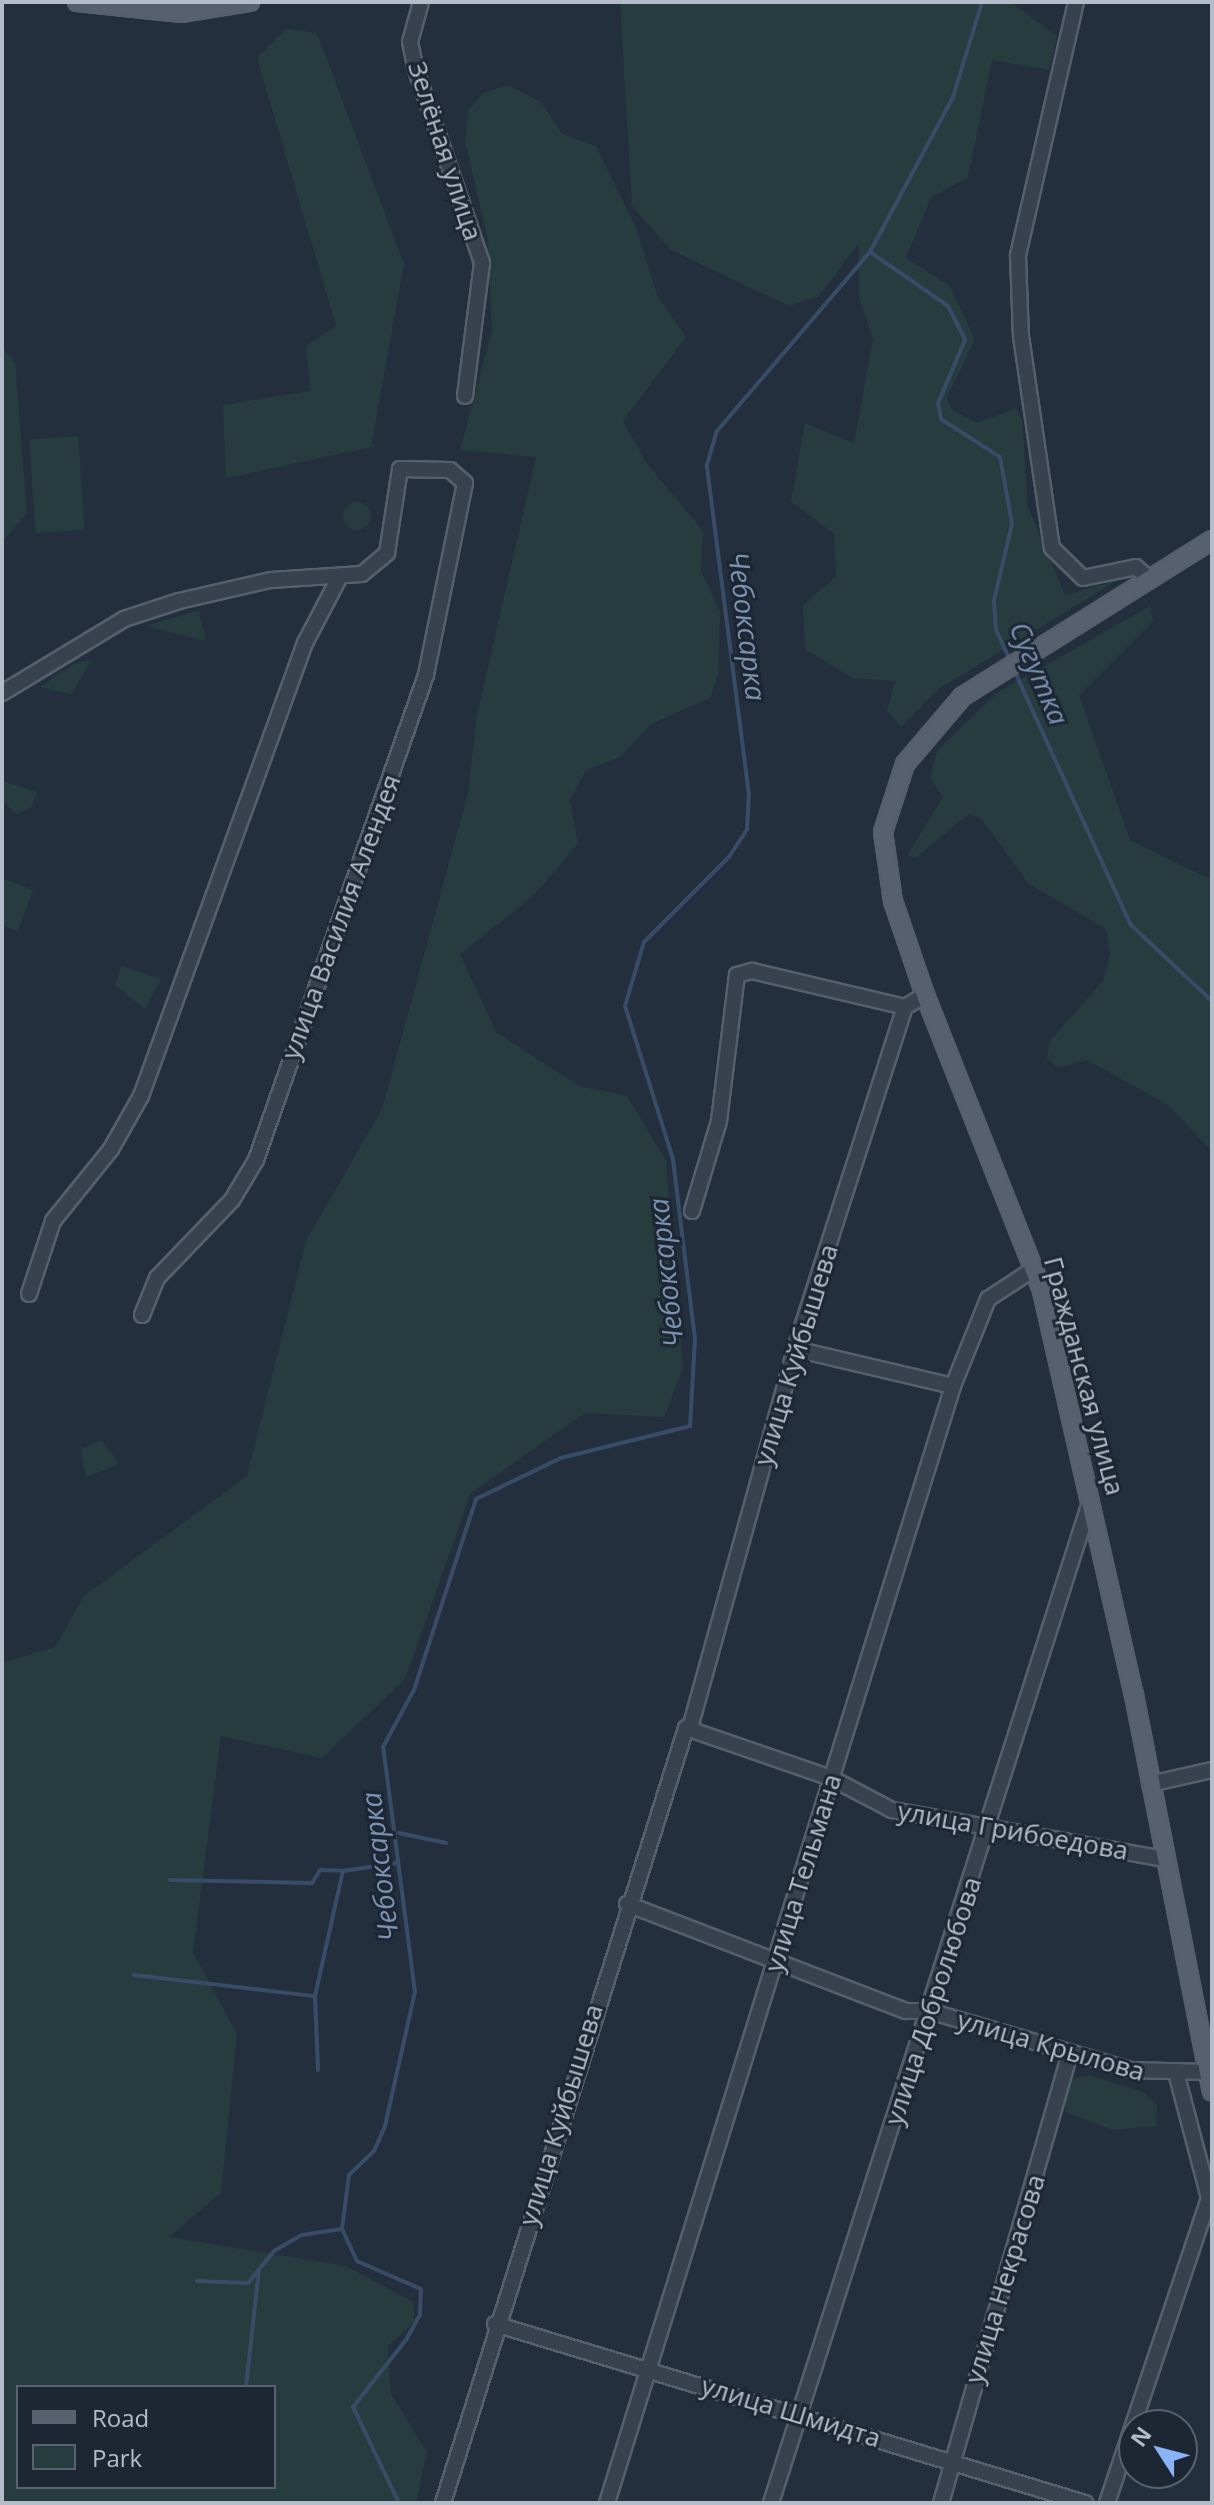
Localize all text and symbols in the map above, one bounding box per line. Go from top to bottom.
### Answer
street label: Зелёная улица [401,58,489,244]
water label: Чебоксарка [722,549,774,703]
water label: Сугутка [1003,616,1077,730]
street label: улица Василия Алендея [275,770,407,1064]
water label: Чебоксарка [640,1197,690,1349]
street label: улица Куйбышева [747,1241,845,1469]
street label: Гражданская улица [1037,1253,1131,1499]
street label: улица Тельмана [758,1770,848,1976]
water label: Чебоксарка [353,1790,405,1944]
street label: улица Грибоедова [895,1795,1131,1867]
street label: улица Добролюбова [878,1873,988,2129]
street label: улица Куйбышева [512,2001,610,2229]
street label: улица Крылова [954,2004,1148,2088]
street label: улица Некрасова [958,2171,1052,2387]
street label: улица Шмидта [698,2370,884,2454]
legend [16,2385,276,2489]
text: Road [92,2401,149,2434]
north arrow [1118,2409,1198,2489]
text: N [1123,2420,1158,2452]
text: Park [92,2441,142,2474]

